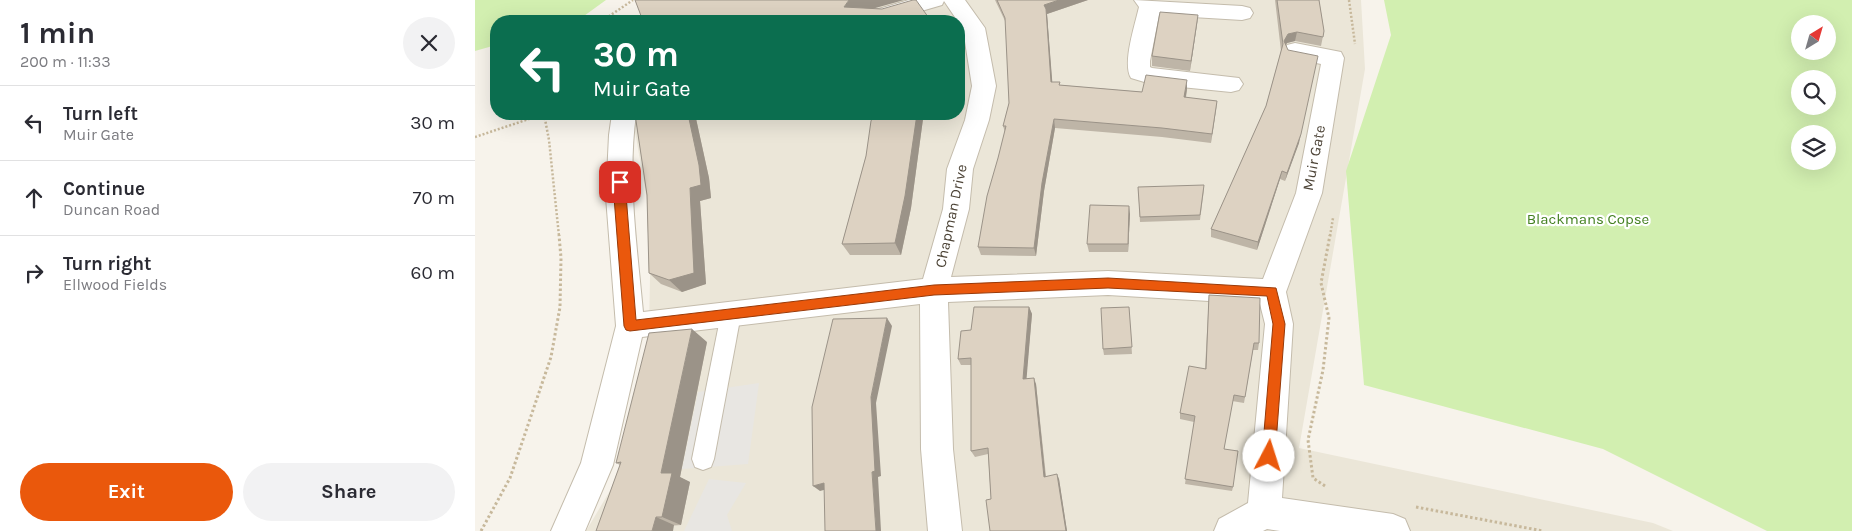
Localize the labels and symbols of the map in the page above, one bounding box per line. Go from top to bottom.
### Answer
north arrow [1791,15,1836,60]
street label: Muir Gate [1299,124,1329,192]
pin [599,161,641,203]
street label: Chapman Drive [931,163,971,269]
park label: Blackmans Copse [1527,210,1649,228]
position arrow [1242,429,1294,481]

